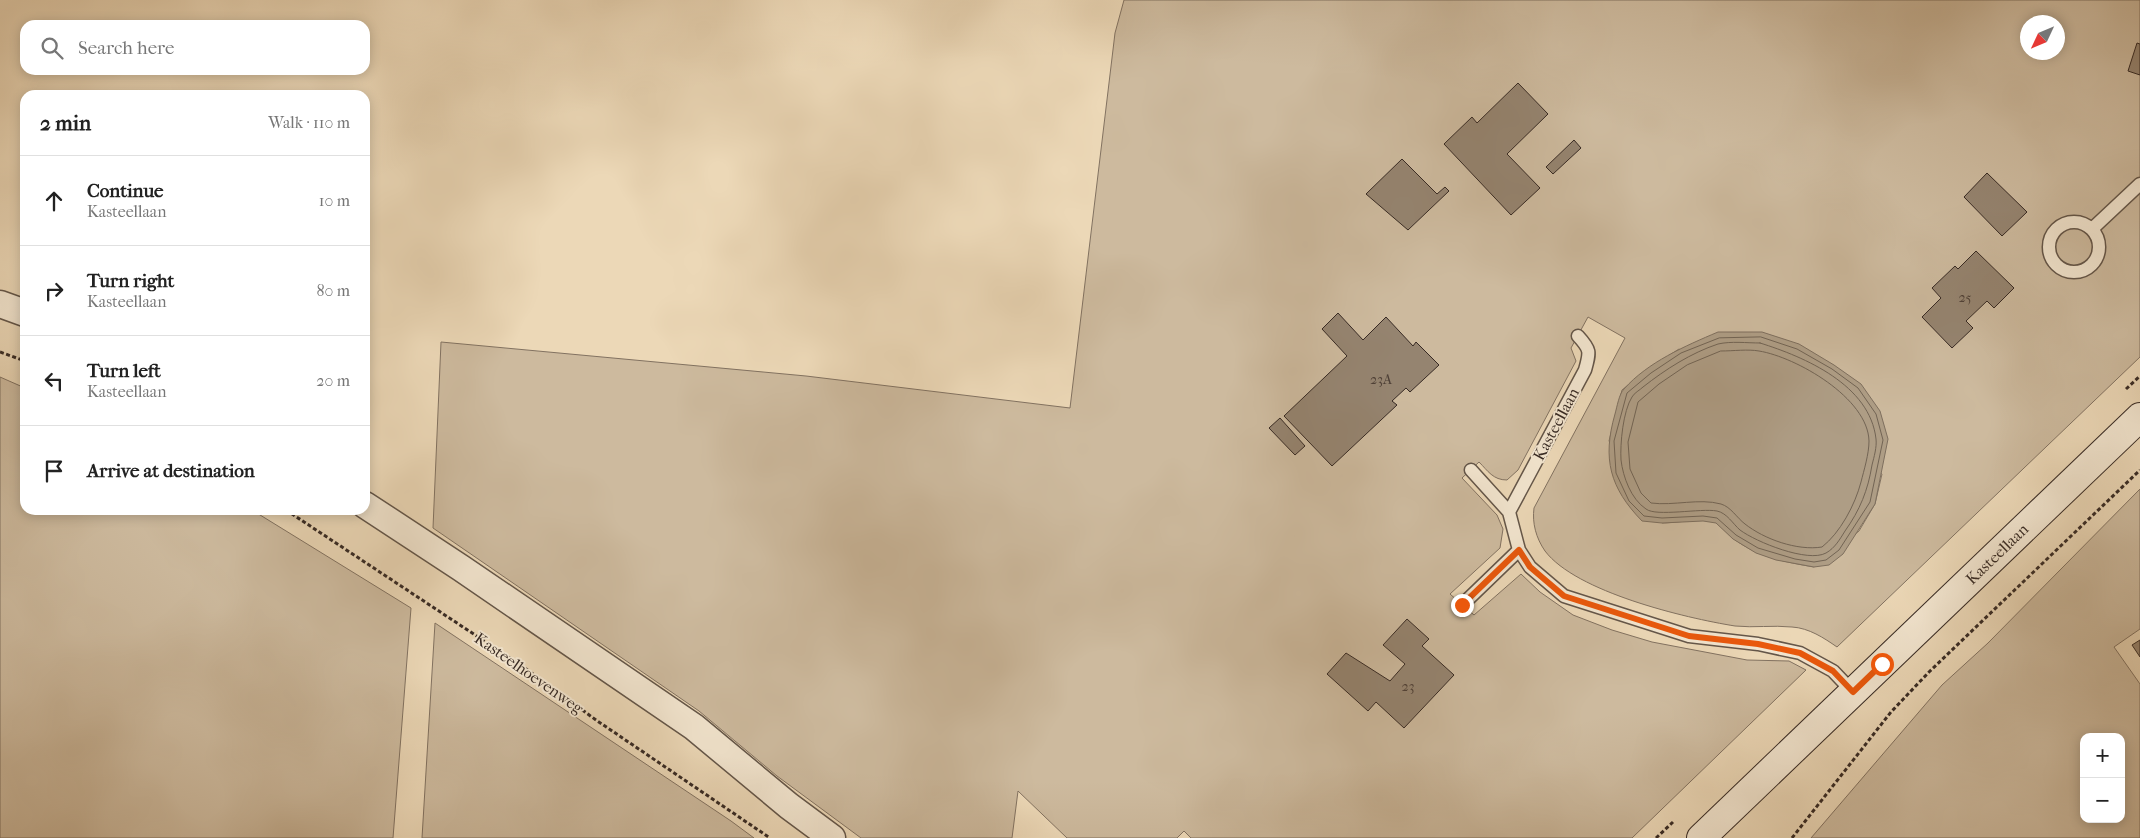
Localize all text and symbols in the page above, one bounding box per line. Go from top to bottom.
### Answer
north arrow [2020,15,2065,60]
search box [20,20,370,75]
icon: search [38,34,66,62]
text: Search here [78,37,174,59]
text: 2 min [40,111,91,135]
text: Walk · 110 m [268,113,350,132]
text: Continue [87,180,163,202]
icon: ahead [40,187,68,215]
text: 10 m [319,191,350,210]
text: Kasteellaan [87,202,167,221]
text: Turn right [87,270,174,292]
icon: right [40,277,68,305]
text: 80 m [316,281,350,300]
house number: 25 [1958,289,1972,306]
text: Kasteellaan [87,292,167,311]
text: Turn left [87,360,161,382]
icon: left [40,367,68,395]
text: 20 m [316,371,350,390]
house number: 23A [1370,371,1393,388]
text: Kasteellaan [87,382,167,401]
street label: Kasteellaan [1529,384,1583,464]
icon: arrive [40,457,68,485]
text: Arrive at destination [87,460,255,482]
street label: Kasteellaan [1962,519,2033,588]
route end [1451,594,1474,617]
street label: Kasteelhoevenweg [471,628,587,718]
route start [1871,653,1894,676]
house number: 23 [1402,678,1414,695]
map controls [2080,733,2125,823]
button: + [2080,733,2125,778]
button: − [2080,778,2125,823]

